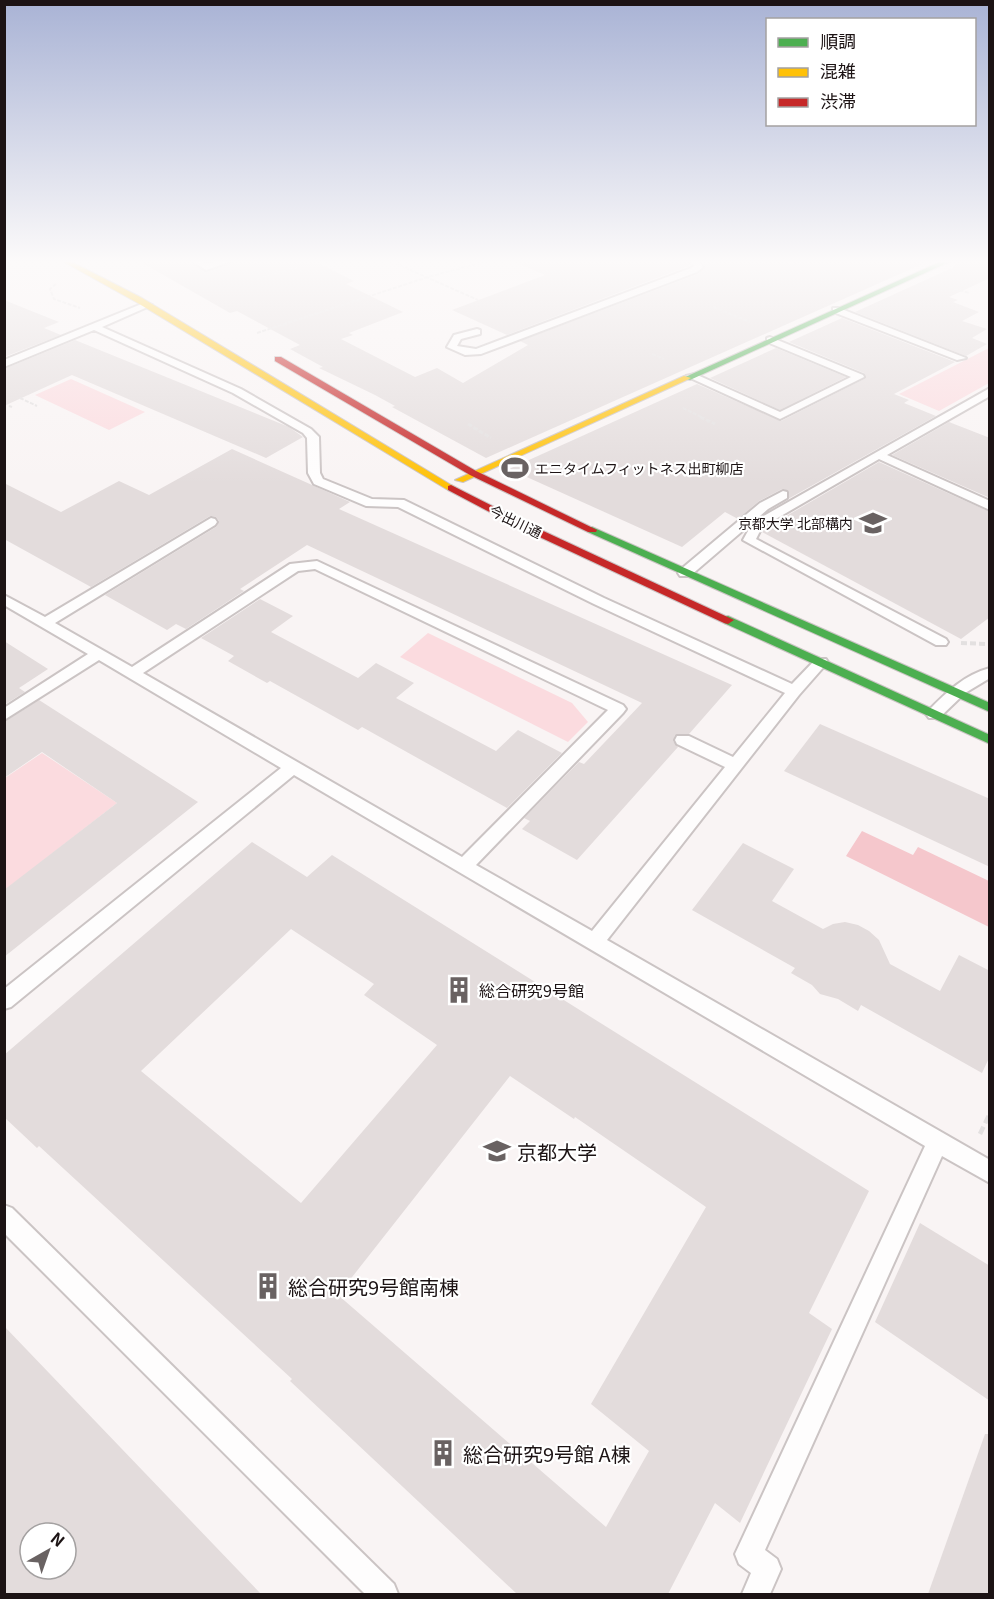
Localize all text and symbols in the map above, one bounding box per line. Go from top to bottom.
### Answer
legend [766,18,976,126]
text: 順調 [820,27,856,53]
text: 混雑 [820,57,856,83]
text: 渋滞 [820,87,856,113]
sports icon: エニタイムフィットネス出町柳店 [500,453,530,483]
place label: エニタイムフィットネス出町柳店 [535,458,744,478]
street label: 今出川通 [486,500,546,542]
school or university icon: 京都大学 北部構内 [858,508,888,538]
place label: 京都大学 北部構内 [738,513,853,533]
building icon: 総合研究9号館 [444,975,474,1005]
place label: 総合研究9号館 [479,978,584,1002]
school or university icon: 京都大学 [482,1136,512,1166]
place label: 京都大学 [517,1137,597,1166]
building icon: 総合研究9号館南棟 [253,1271,283,1301]
place label: 総合研究9号館南棟 [288,1272,459,1301]
building icon: 総合研究9号館 A棟 [428,1438,458,1468]
place label: 総合研究9号館 A棟 [463,1439,631,1468]
north arrow [18,1521,78,1581]
text: N [46,1526,71,1552]

